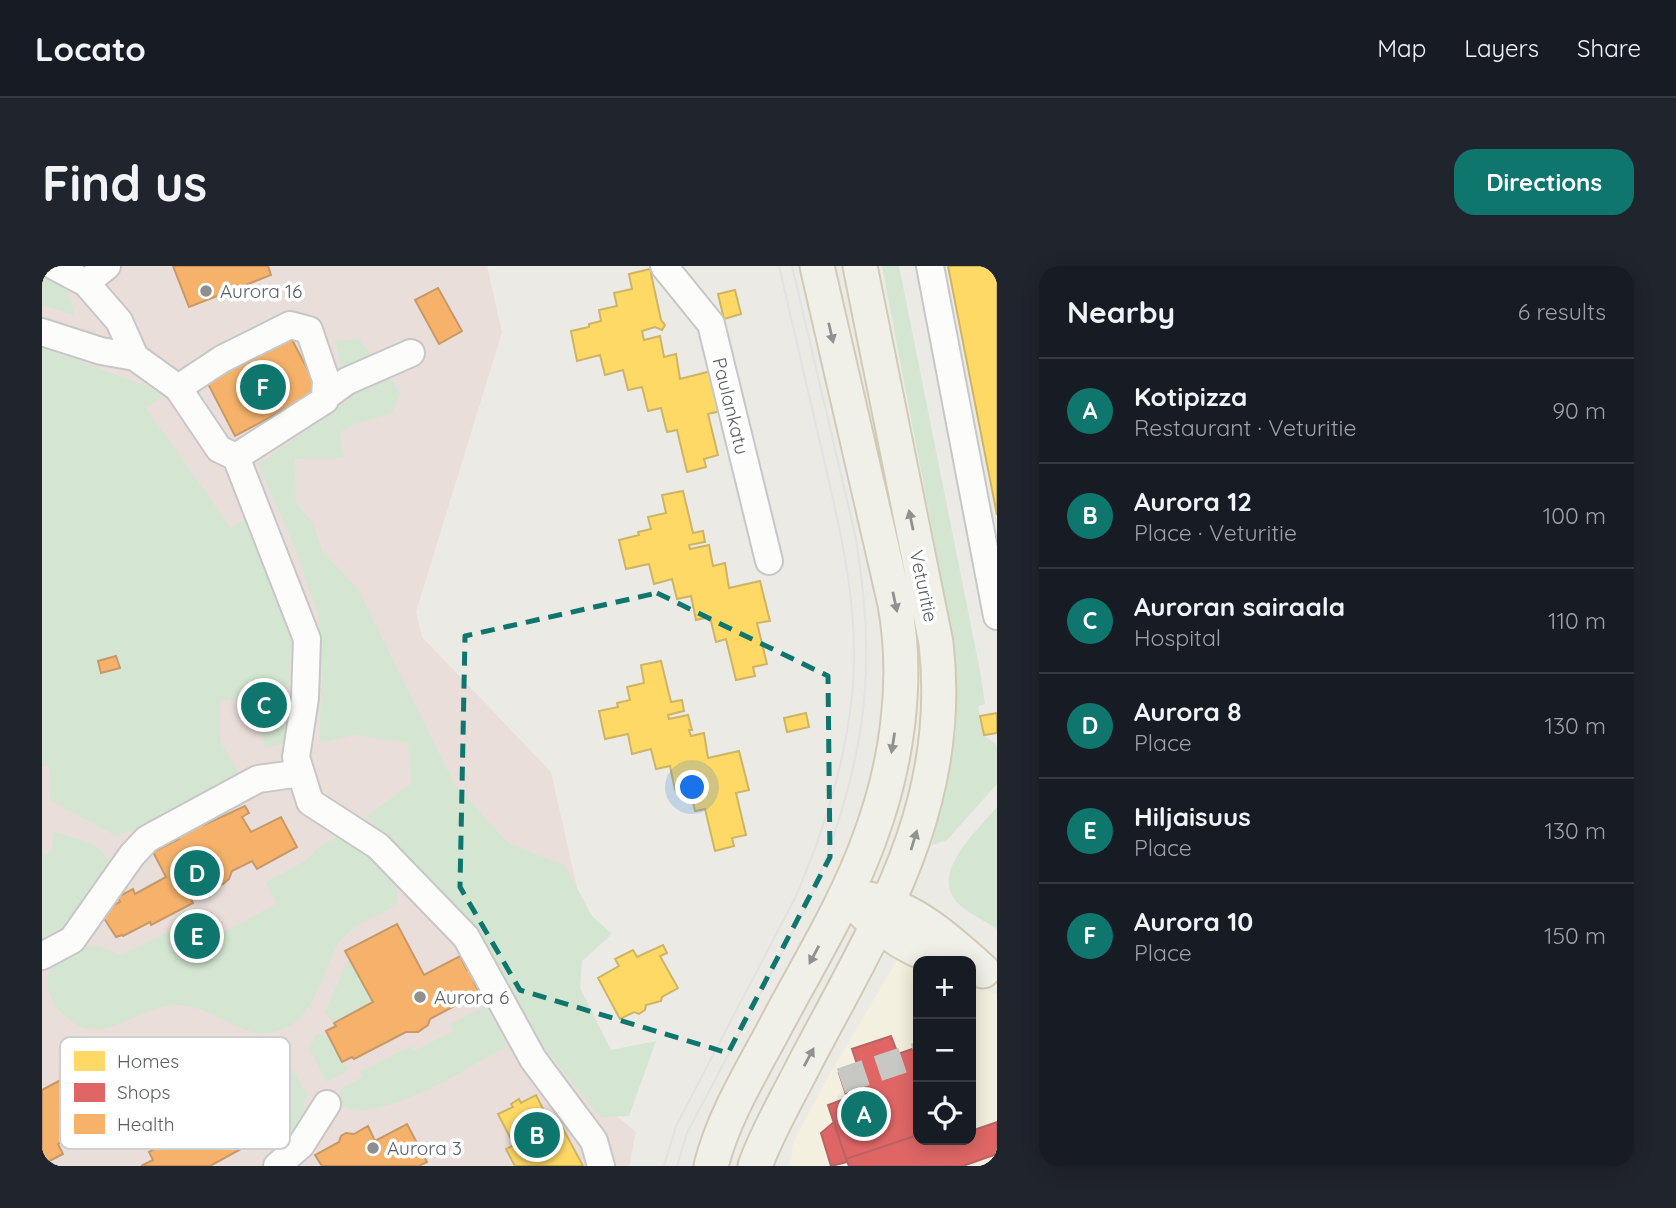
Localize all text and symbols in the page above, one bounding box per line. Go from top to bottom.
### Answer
text: Locato [35,28,146,69]
text: Map [1377,33,1426,63]
text: Layers [1464,33,1539,63]
text: Share [1577,33,1641,63]
button: Directions [1454,149,1634,215]
text: Find us [42,152,207,213]
place label: Aurora 16 [220,279,302,303]
marker: Aurora 16 [198,283,214,299]
text: Nearby [1067,293,1175,331]
text: 6 results [1518,297,1606,326]
one-way arrow [826,322,837,344]
street label: Paulankatu [707,355,755,457]
pin: F [240,361,286,413]
text: Kotipizza [1134,380,1247,413]
text: A [1083,396,1097,425]
text: 90 m [1552,396,1606,425]
text: Restaurant · Veturitie [1134,413,1356,442]
text: Aurora 12 [1134,485,1252,518]
text: B [1082,501,1098,530]
text: 100 m [1543,501,1606,530]
one-way arrow [905,509,916,531]
text: Place · Veturitie [1134,518,1297,547]
street label: Veturitie [905,548,943,624]
text: Auroran sairaala [1134,590,1345,623]
one-way arrow [889,591,900,613]
text: C [1083,606,1097,635]
text: 110 m [1548,606,1606,635]
text: Hospital [1134,623,1221,652]
pin: C [241,679,287,731]
text: Aurora 8 [1134,695,1241,728]
text: D [1082,711,1098,740]
text: 130 m [1544,711,1606,740]
text: Place [1134,728,1192,757]
one-way arrow [887,732,898,754]
your location [675,770,709,804]
text: Hiljaisuus [1134,800,1251,833]
text: E [1083,816,1097,845]
text: 130 m [1544,816,1606,845]
one-way arrow [909,829,920,850]
text: Place [1134,833,1192,862]
pin: D [174,847,220,899]
text: Aurora 10 [1134,905,1253,938]
pin: E [174,910,220,962]
text: F [1084,921,1096,950]
text: 150 m [1544,921,1606,950]
text: Place [1134,938,1192,967]
one-way arrow [808,945,819,965]
map controls [913,956,976,1145]
button: + [913,956,976,1019]
place label: Aurora 6 [434,985,509,1009]
marker: Aurora 6 [412,989,428,1005]
button: − [913,1019,976,1082]
legend [60,1037,290,1149]
one-way arrow [802,1046,814,1066]
text: Homes [117,1049,179,1073]
text: Shops [117,1080,170,1104]
button: locate [913,1082,976,1145]
pin: A [841,1088,887,1140]
pin: B [514,1109,560,1161]
text: Health [117,1112,175,1136]
place label: Aurora 3 [387,1136,462,1160]
marker: Aurora 3 [365,1140,381,1156]

